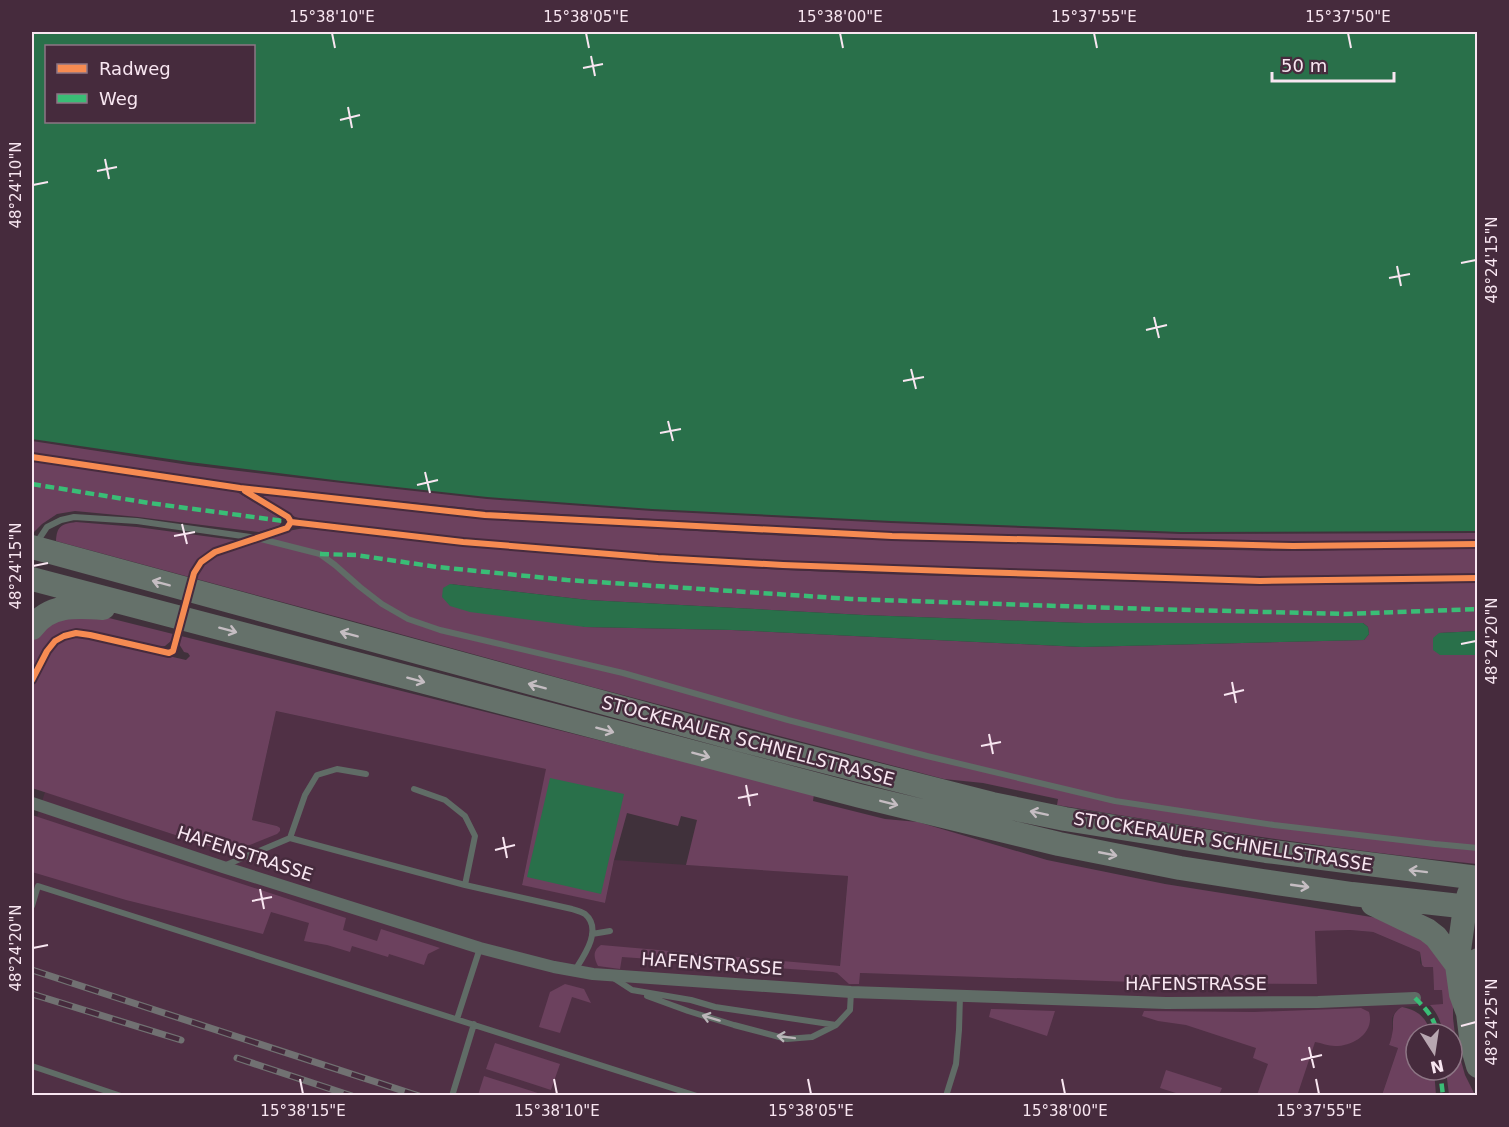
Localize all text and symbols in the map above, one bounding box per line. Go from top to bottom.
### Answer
text: 15°38'10"E [289,8,375,26]
text: 15°38'05"E [543,8,629,26]
text: 15°38'00"E [797,8,883,26]
text: 15°37'55"E [1051,8,1137,26]
text: 15°37'50"E [1305,8,1391,26]
legend [45,45,255,123]
scale bar [1272,45,1394,83]
text: 50 m [1281,55,1327,76]
text: Radweg [99,58,171,79]
text: Weg [99,88,138,109]
text: 48°24'10"N [7,141,25,229]
text: 48°24'15"N [1483,216,1501,304]
text: 48°24'15"N [7,522,25,610]
one-way arrow [152,577,171,588]
text: 48°24'20"N [1483,597,1501,685]
one-way arrow [218,625,237,637]
one-way arrow [340,628,359,639]
one-way arrow [406,675,425,686]
one-way arrow [528,679,547,691]
street label: STOCKERAUER SCHNELLSTRASSE [599,691,897,790]
one-way arrow [595,724,614,736]
one-way arrow [691,749,710,761]
one-way arrow [880,798,899,810]
one-way arrow [1030,807,1049,818]
street label: STOCKERAUER SCHNELLSTRASSE [1072,807,1374,876]
street label: HAFENSTRASSE [174,822,316,885]
one-way arrow [1097,849,1117,860]
one-way arrow [1409,865,1429,876]
one-way arrow [1290,881,1309,892]
text: 48°24'20"N [7,904,25,992]
street label: HAFENSTRASSE [641,948,783,979]
street label: HAFENSTRASSE [1125,973,1267,994]
text: 48°24'25"N [1483,978,1501,1066]
one-way arrow [702,1012,721,1023]
north arrow [1404,1022,1464,1082]
one-way arrow [776,1031,796,1042]
text: N [1428,1055,1446,1077]
text: 15°38'15"E [260,1102,346,1120]
text: 15°38'10"E [514,1102,600,1120]
text: 15°38'05"E [768,1102,854,1120]
text: 15°38'00"E [1022,1102,1108,1120]
text: 15°37'55"E [1276,1102,1362,1120]

